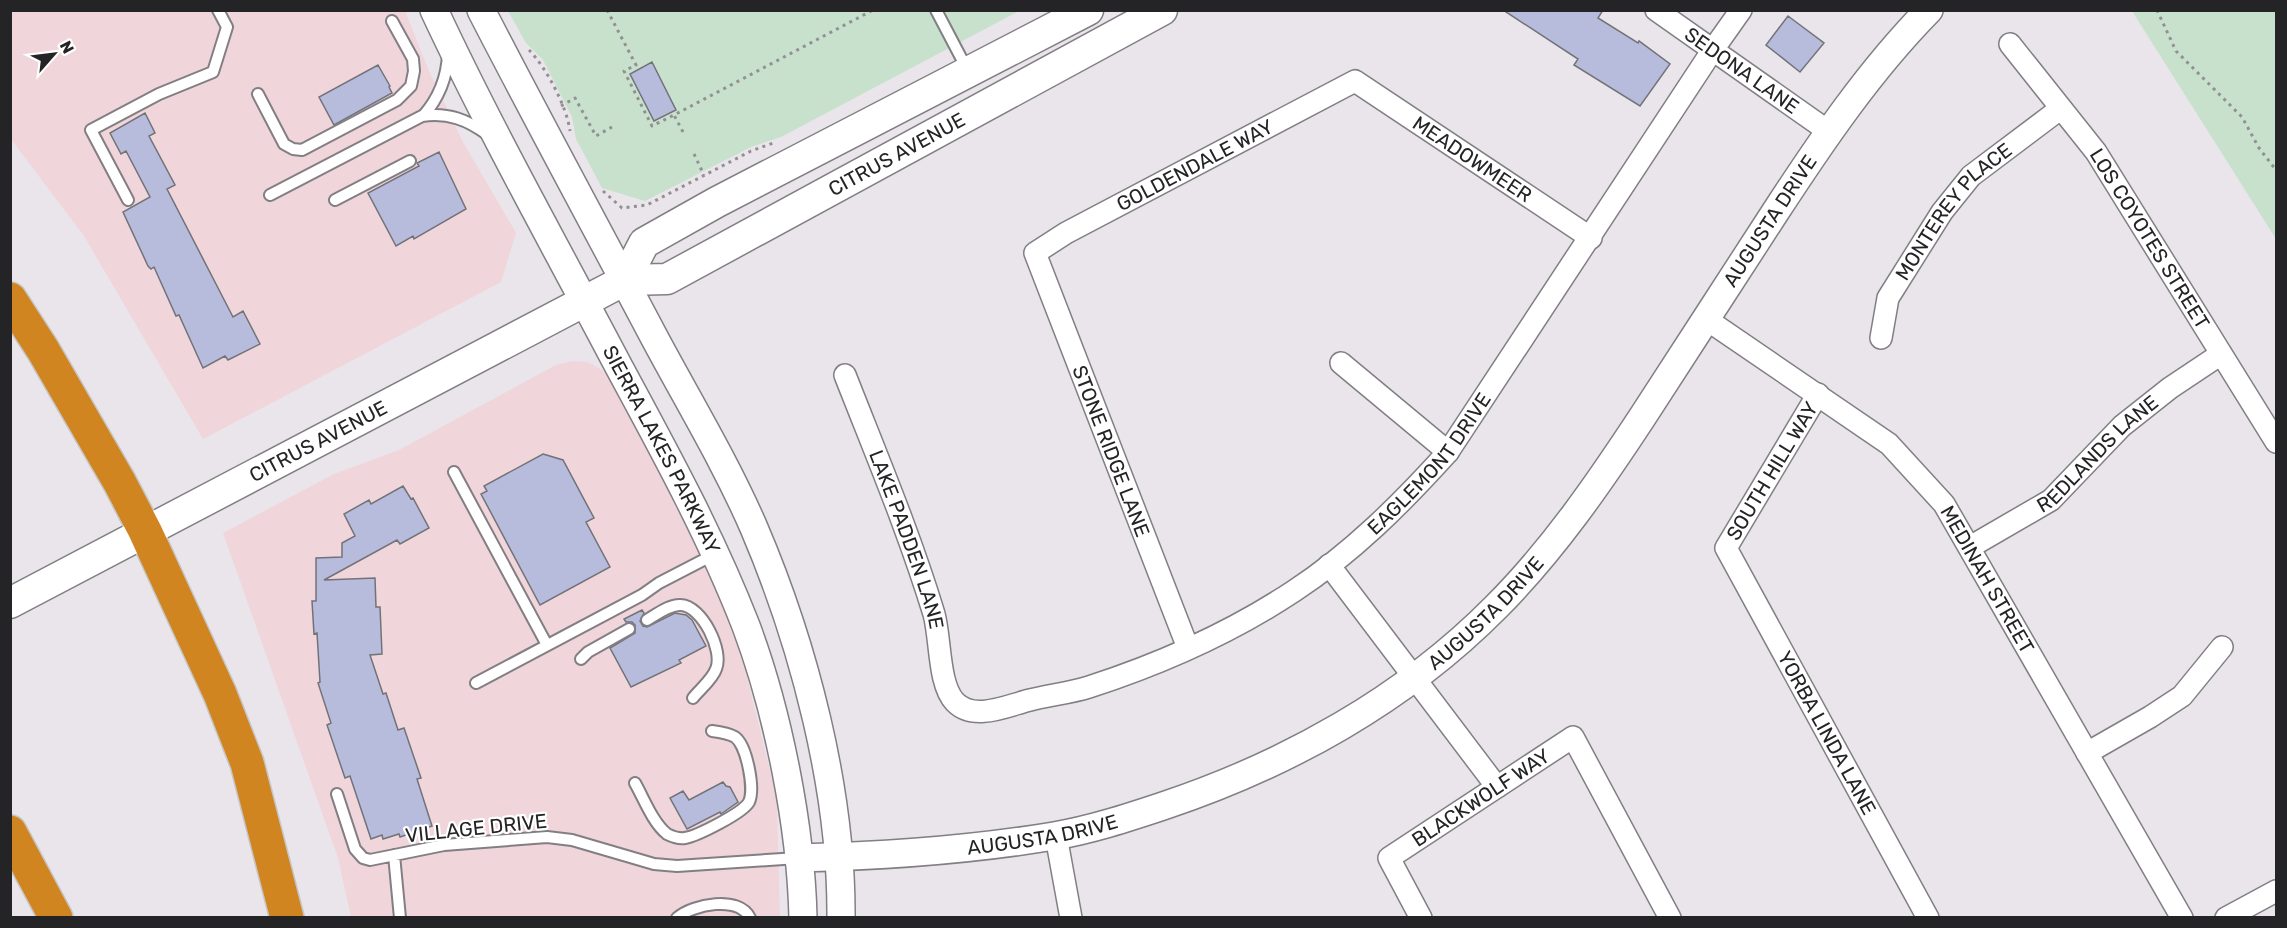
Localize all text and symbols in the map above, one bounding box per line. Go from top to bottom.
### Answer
street label: SEDONA LANE [1680,22,1804,119]
north arrow [24,24,84,84]
text: N [56,38,78,57]
street label: CITRUS AVENUE [824,107,969,201]
street label: MEADOWMEER [1408,111,1536,207]
street label: GOLDENDALE WAY [1112,114,1277,216]
street label: MONTEREY PLACE [1890,138,2016,285]
street label: LOS COYOTES STREET [2085,144,2215,334]
street label: AUGUSTA DRIVE [1718,150,1822,291]
street label: SIERRA LAKES PARKWAY [598,341,725,557]
street label: STONE RIDGE LANE [1067,362,1155,540]
street label: EAGLEMONT DRIVE [1362,388,1496,540]
street label: REDLANDS LANE [2033,390,2163,518]
street label: CITRUS AVENUE [245,395,391,487]
street label: SOUTH HILL WAY [1721,397,1823,545]
street label: LAKE PADDEN LANE [864,447,949,631]
street label: MEDINAH STREET [1935,501,2039,658]
street label: AUGUSTA DRIVE [1423,552,1549,675]
street label: YORBA LINDA LANE [1773,647,1881,819]
street label: BLACKWOLF WAY [1407,743,1554,852]
street label: VILLAGE DRIVE [404,809,548,847]
street label: AUGUSTA DRIVE [966,809,1121,860]

